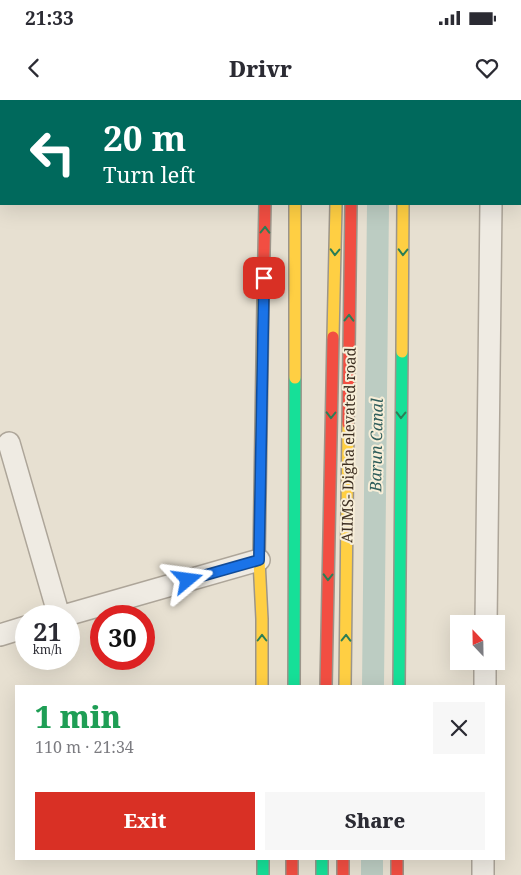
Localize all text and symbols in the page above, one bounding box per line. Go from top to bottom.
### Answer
text: 21:33 [25,5,74,31]
text: Drivr [229,53,292,83]
icon: back [20,54,48,82]
icon: heart [473,54,501,82]
text: 20 m [103,114,186,161]
icon: left [20,120,85,185]
text: Turn left [103,159,195,189]
one-way arrow [259,226,270,234]
one-way arrow [330,249,340,257]
one-way arrow [398,249,408,257]
pin [243,257,285,299]
icon: arrive [250,264,278,292]
one-way arrow [344,313,354,321]
street label: AIIMS- Digha elevated road [336,347,360,543]
water label: Barun Canal [364,398,388,493]
one-way arrow [326,412,336,419]
one-way arrow [396,412,406,419]
position arrow [161,553,213,605]
one-way arrow [323,574,333,582]
speed limit sign: 30 [90,605,155,670]
text: 21 [33,614,62,648]
north arrow [450,615,505,670]
map controls [450,615,505,670]
one-way arrow [257,633,267,641]
one-way arrow [340,633,351,641]
text: km/h [33,641,62,658]
text: 1 min [35,696,121,737]
button: close [433,702,485,754]
text: 110 m · 21:34 [35,736,134,758]
button: Exit [35,792,255,850]
button: Share [265,792,485,850]

